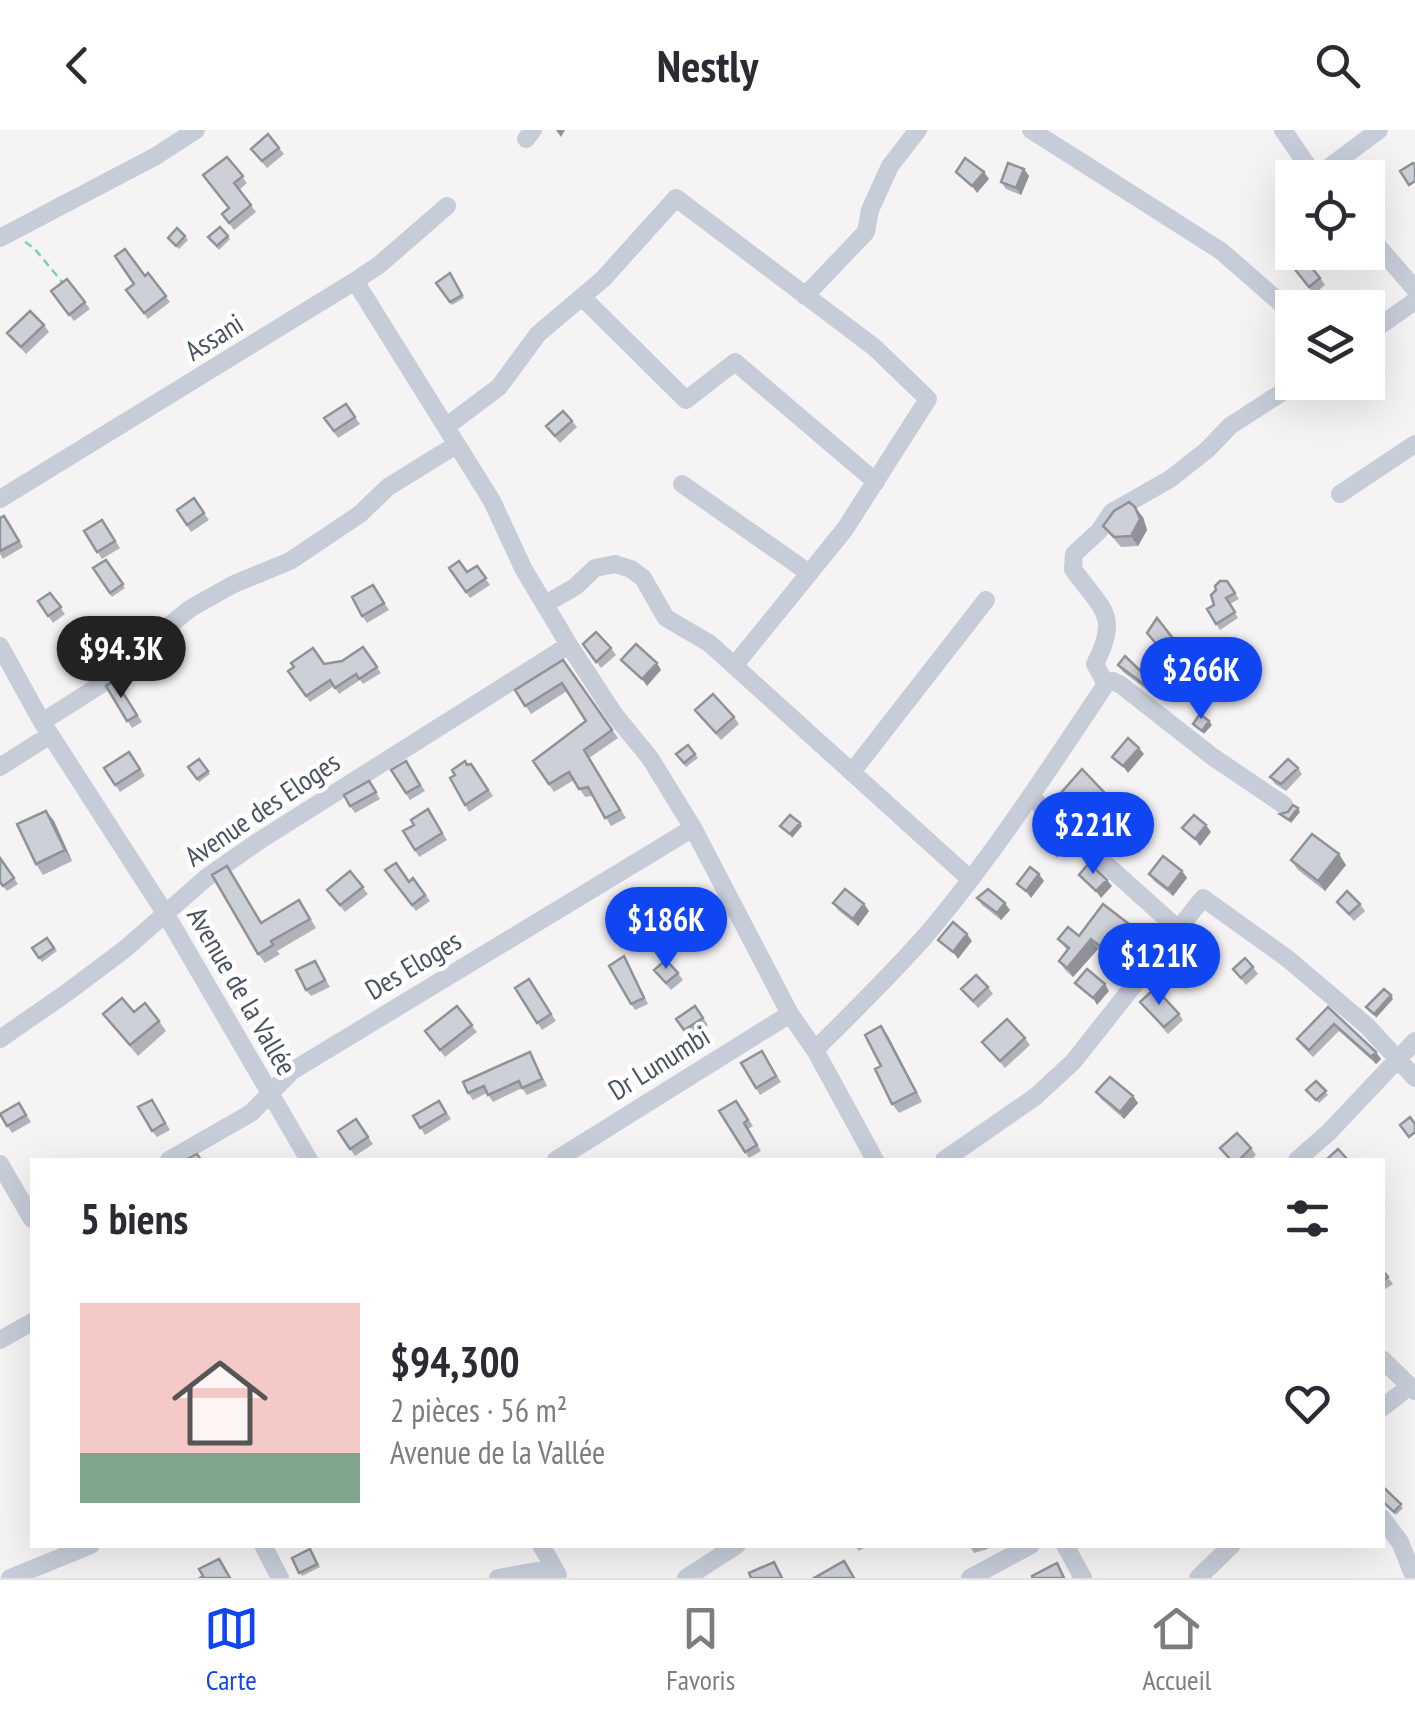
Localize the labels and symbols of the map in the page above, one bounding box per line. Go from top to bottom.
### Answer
street label: Assani [178,305,250,369]
pin: $94.3K [40,616,202,701]
pin: $266K [1131,637,1271,722]
street label: Avenue des Eloges [177,743,347,874]
pin: $221K [1023,792,1163,877]
pin: $186K [596,887,736,972]
street label: Avenue de la Vallée [179,900,306,1082]
street label: Des Eloges [358,922,467,1008]
pin: $121K [1089,923,1229,1008]
street label: Dr Lunumbi [601,1017,716,1108]

